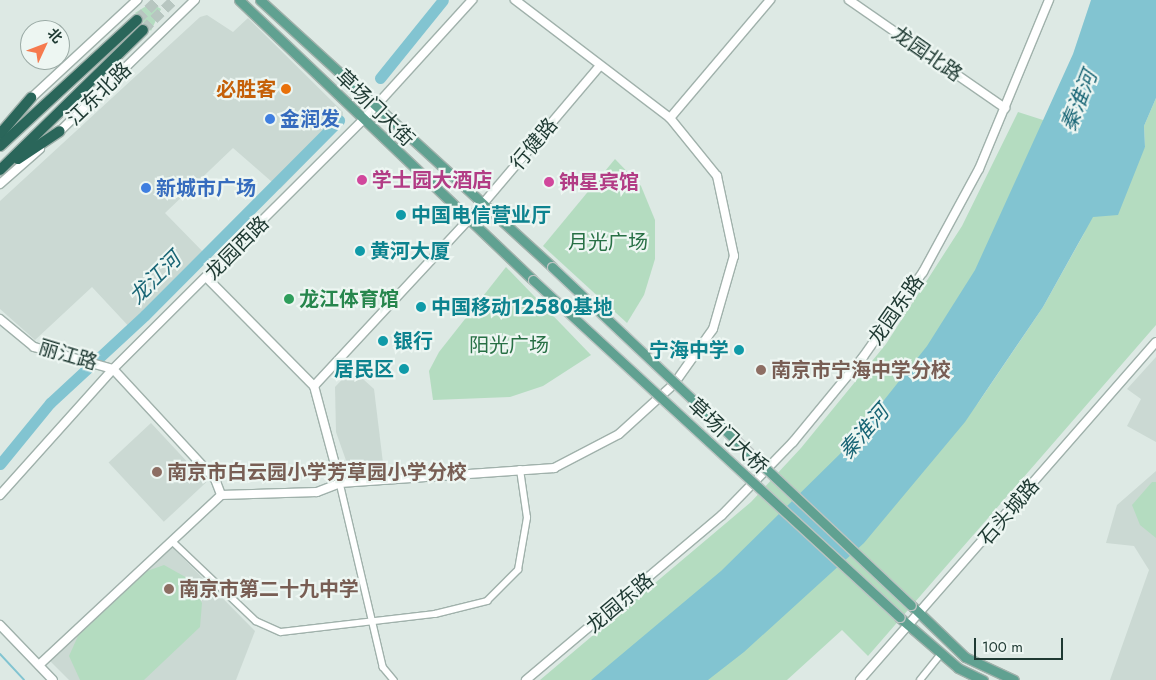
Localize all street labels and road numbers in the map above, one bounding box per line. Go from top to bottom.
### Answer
street label: 龙园北路 [887,21,967,87]
street label: 江东北路 [62,58,136,130]
street label: 草场门大街 [331,65,419,151]
street label: 行健路 [506,113,562,175]
street label: 龙园西路 [200,211,274,285]
street label: 龙园东路 [863,270,929,350]
street label: 丽江路 [36,335,100,375]
street label: 草场门大桥 [683,393,773,479]
street label: 石头城路 [974,474,1044,550]
street label: 龙园东路 [582,568,658,638]

